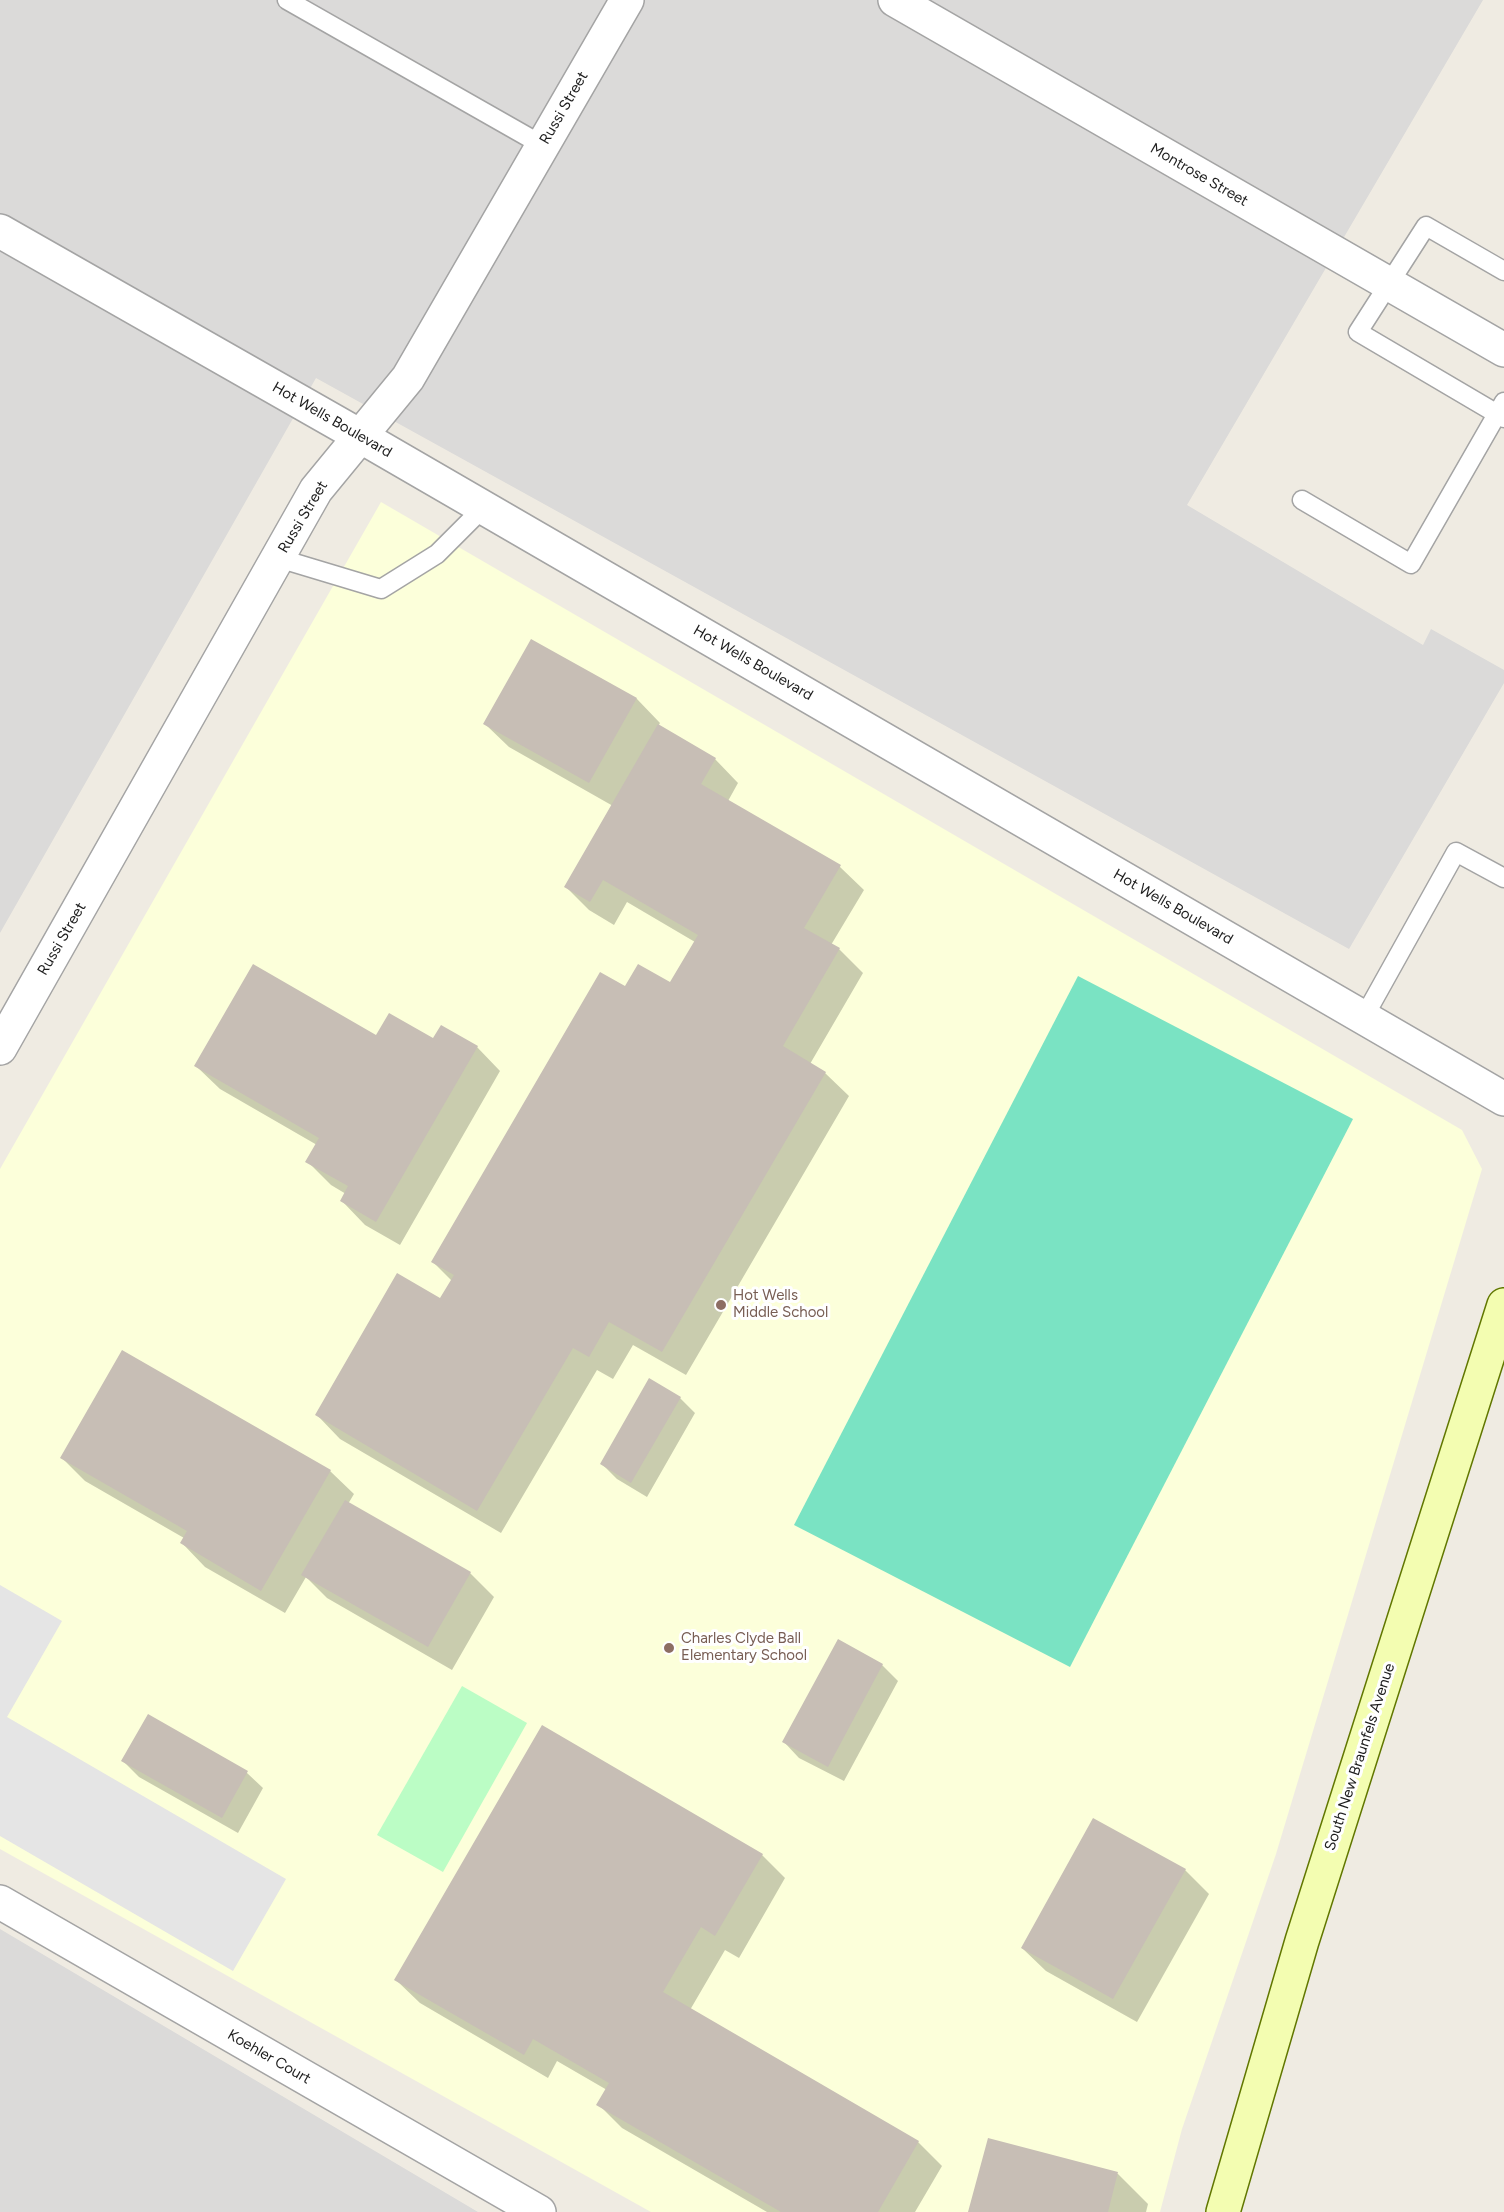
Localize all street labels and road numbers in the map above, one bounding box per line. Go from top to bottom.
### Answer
street label: Russi Street [536,68,592,148]
street label: Montrose Street [1147,140,1251,210]
street label: Hot Wells Boulevard [269,378,395,462]
street label: Russi Street [274,478,332,556]
street label: Hot Wells Boulevard [690,621,816,705]
street label: Hot Wells Boulevard [1110,865,1236,949]
street label: Russi Street [34,899,90,979]
street label: South New Braunfels Avenue [1321,1661,1399,1853]
street label: Koehler Court [224,2026,314,2088]

